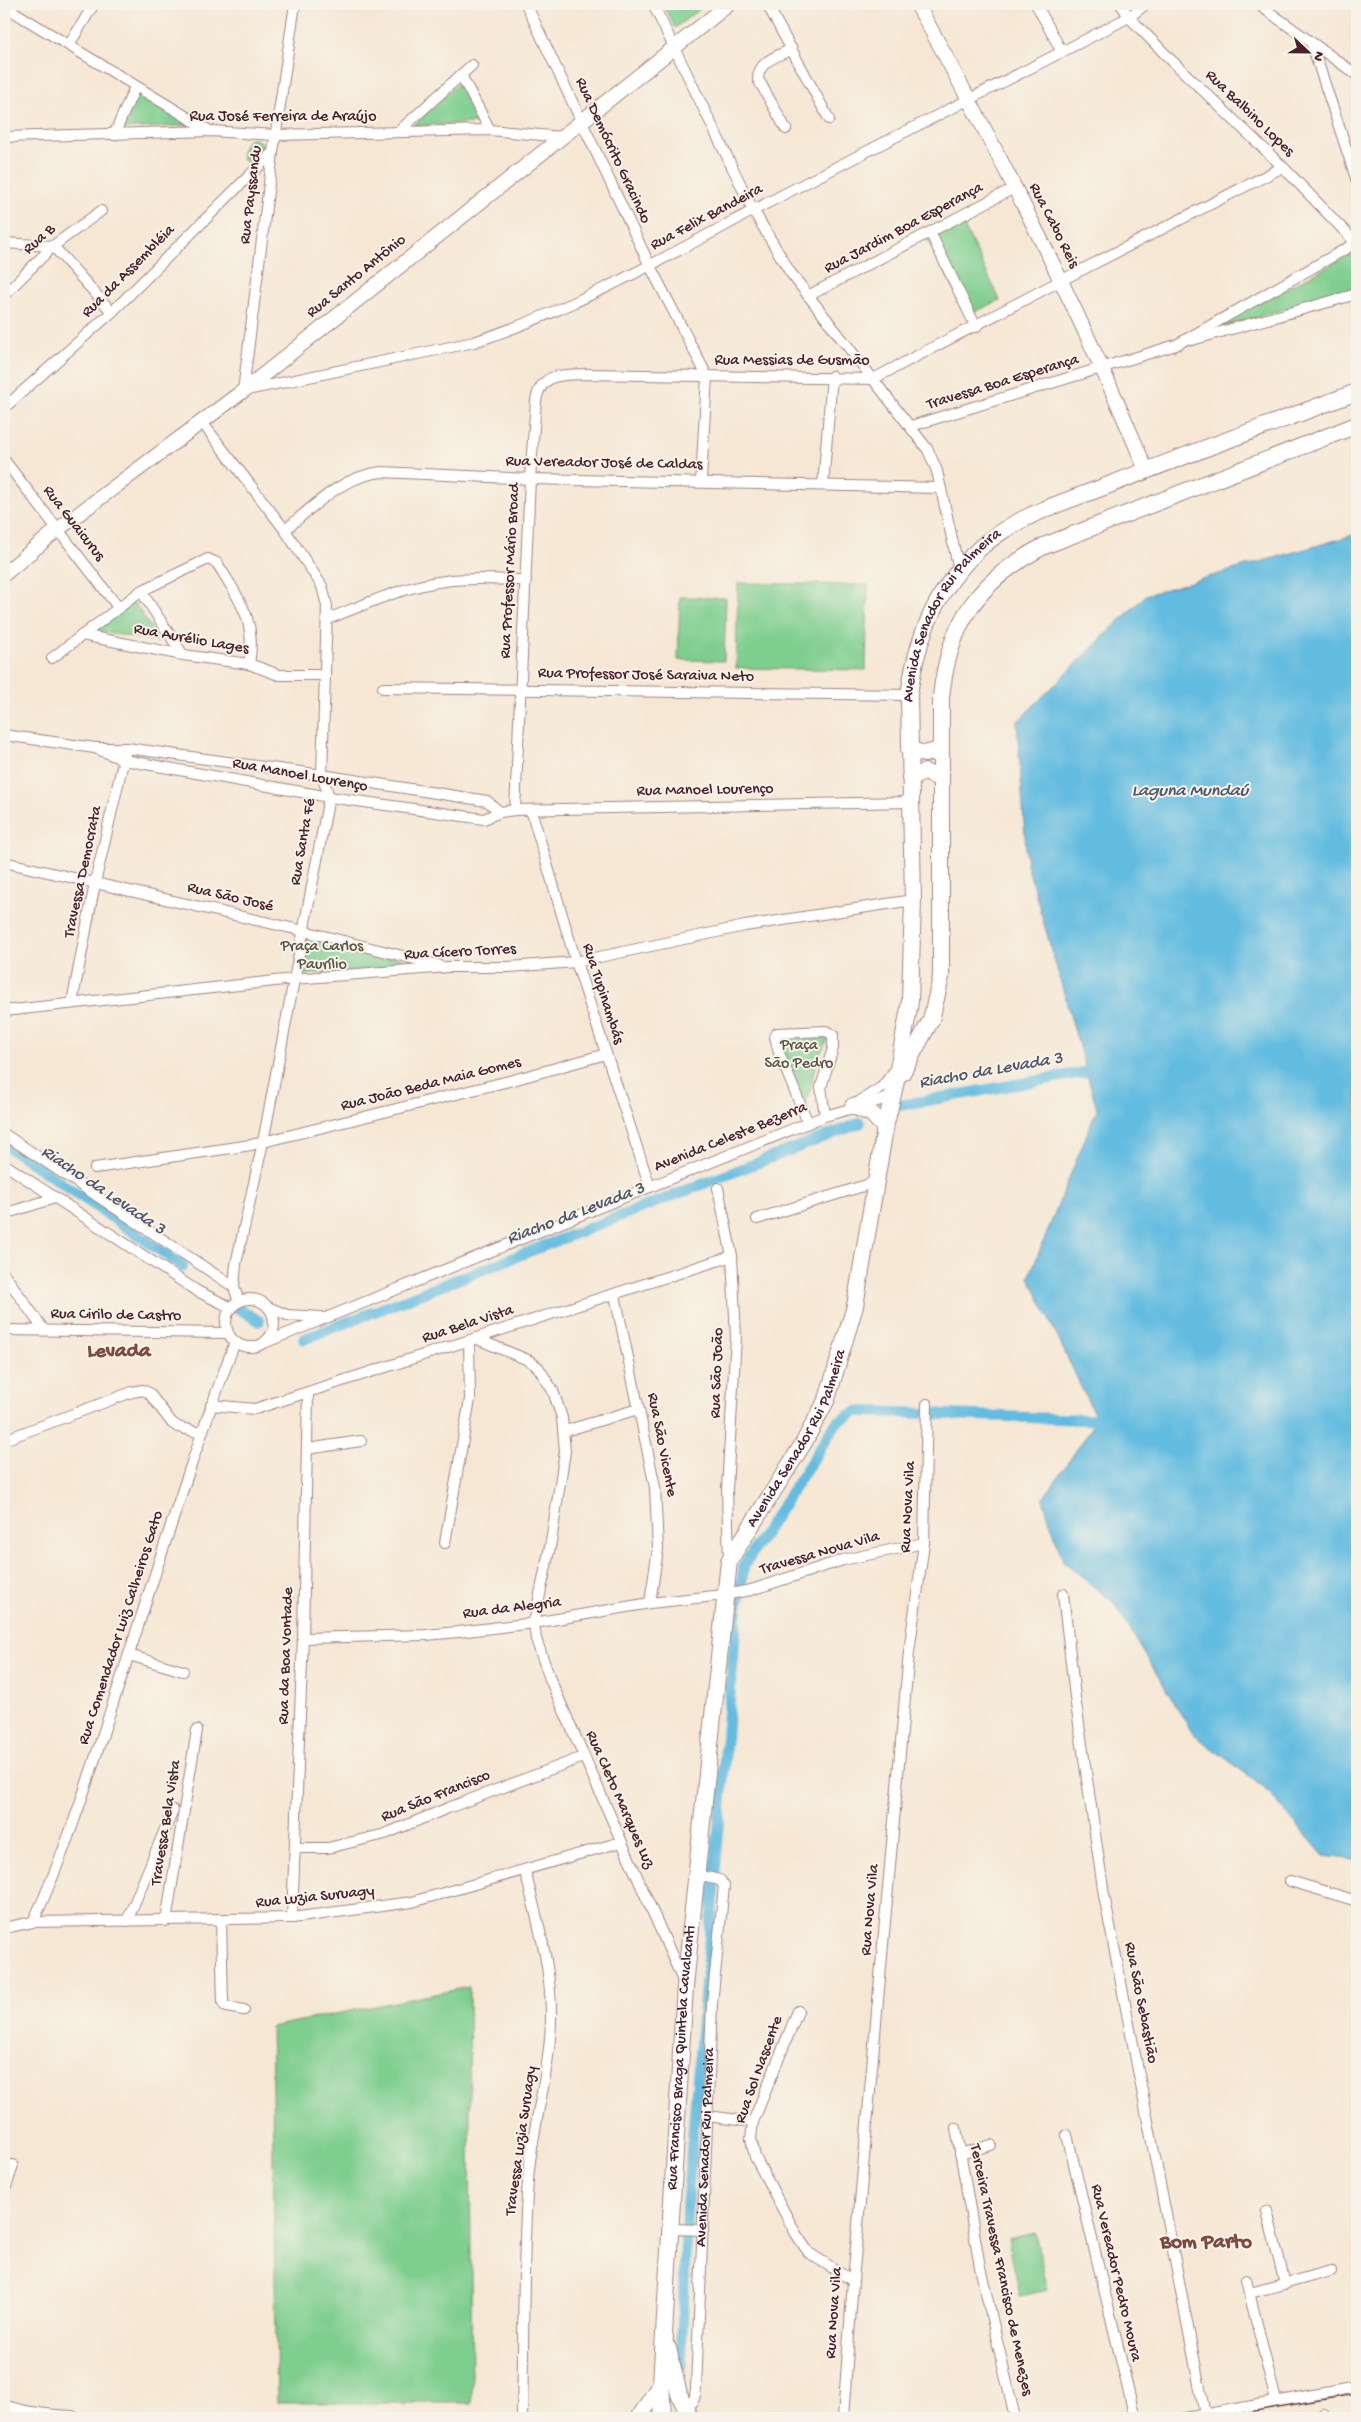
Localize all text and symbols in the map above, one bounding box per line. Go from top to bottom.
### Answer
north arrow [1284,28,1334,78]
text: N [1308,49,1327,63]
street label: Rua Balbino Lopes [1200,67,1298,162]
street label: Rua Demócrito Gracindo [570,75,654,227]
street label: Rua José Ferreira de Araújo [190,108,377,127]
street label: Rua Payssandu [237,144,268,245]
street label: Rua Jardim Boa Esperança [821,178,988,279]
street label: Rua Felix Bandeira [648,180,767,256]
street label: Rua Cabo Reis [1024,180,1083,273]
street label: Rua B [20,220,61,259]
street label: Rua da Assembléia [78,221,180,323]
street label: Rua Santo Antônio [303,231,411,323]
street label: Travessa Boa Esperança [924,350,1082,415]
street label: Rua Messias de Gusmão [714,352,870,371]
street label: Rua Vereador José de Caldas [505,453,704,475]
street label: Rua Professor Mário Broad [497,481,525,659]
street label: Rua Guaicurus [38,482,109,566]
street label: Avenida Senador Rui Palmeira [899,524,1006,703]
street label: Rua Aurélio Lages [132,621,251,660]
street label: Rua Professor José Saraiva Neto [538,665,754,687]
street label: Rua Manoel Lourenço [231,755,369,797]
street label: Rua Manoel Lourenço [636,780,774,802]
water label: Laguna Mundaú [1132,781,1250,802]
street label: Rua Santa Fé [287,796,321,887]
street label: Travessa Democrata [61,803,107,941]
street label: Rua São José [185,879,276,917]
park label: Praça Carlos Paurílio [280,938,364,975]
street label: Rua Cícero Torres [404,941,518,965]
street label: Rua Tupinambás [577,941,628,1048]
park label: Praça São Pedro [765,1037,833,1074]
water label: Riacho da Levada 3 [918,1048,1065,1094]
street label: Rua João Beda Maia Gomes [339,1053,524,1117]
street label: Avenida Celeste Bezerra [652,1098,811,1177]
water label: Riacho da Levada 3 [37,1142,170,1241]
water label: Riacho da Levada 3 [504,1178,648,1250]
street label: Rua Bela Vista [420,1301,517,1349]
street label: Rua Cirilo de Castro [50,1305,182,1327]
street label: Rua São João [707,1327,729,1419]
district label: Levada [87,1340,152,1365]
street label: Avenida Senador Rui Palmeira [743,1346,851,1531]
street label: Rua São Vicente [642,1391,681,1499]
street label: Rua Nova Vila [897,1460,921,1553]
street label: Rua Comendador Luiz Calheiros Gato [75,1509,169,1747]
street label: Travessa Nova Vila [757,1528,883,1580]
street label: Rua da Boa Vontade [275,1586,299,1725]
street label: Rua da Alegria [462,1593,563,1624]
street label: Rua Cleto Marques Luz [580,1728,658,1873]
street label: Travessa Bela Vista [148,1758,186,1888]
street label: Rua São Francisco [379,1766,493,1828]
street label: Rua Nova Vila [858,1862,885,1957]
street label: Rua Luzia Suruagy [255,1882,375,1914]
street label: Rua Francisco Braga Quintela Cavalcanti [663,1925,701,2191]
street label: Rua São Sebastião [1119,1941,1161,2065]
street label: Rua Sol Nascente [732,2013,788,2126]
street label: Avenida Senador Rui Palmeira [692,2046,720,2247]
street label: Travessa Luzia Suruagy [502,2065,542,2218]
street label: Terceira Travessa Francisco de Menezes [964,2142,1036,2399]
street label: Rua Vereador Pedro Moura [1085,2183,1145,2365]
district label: Bom Parto [1159,2231,1252,2256]
street label: Rua Nova Vila [822,2265,848,2359]

